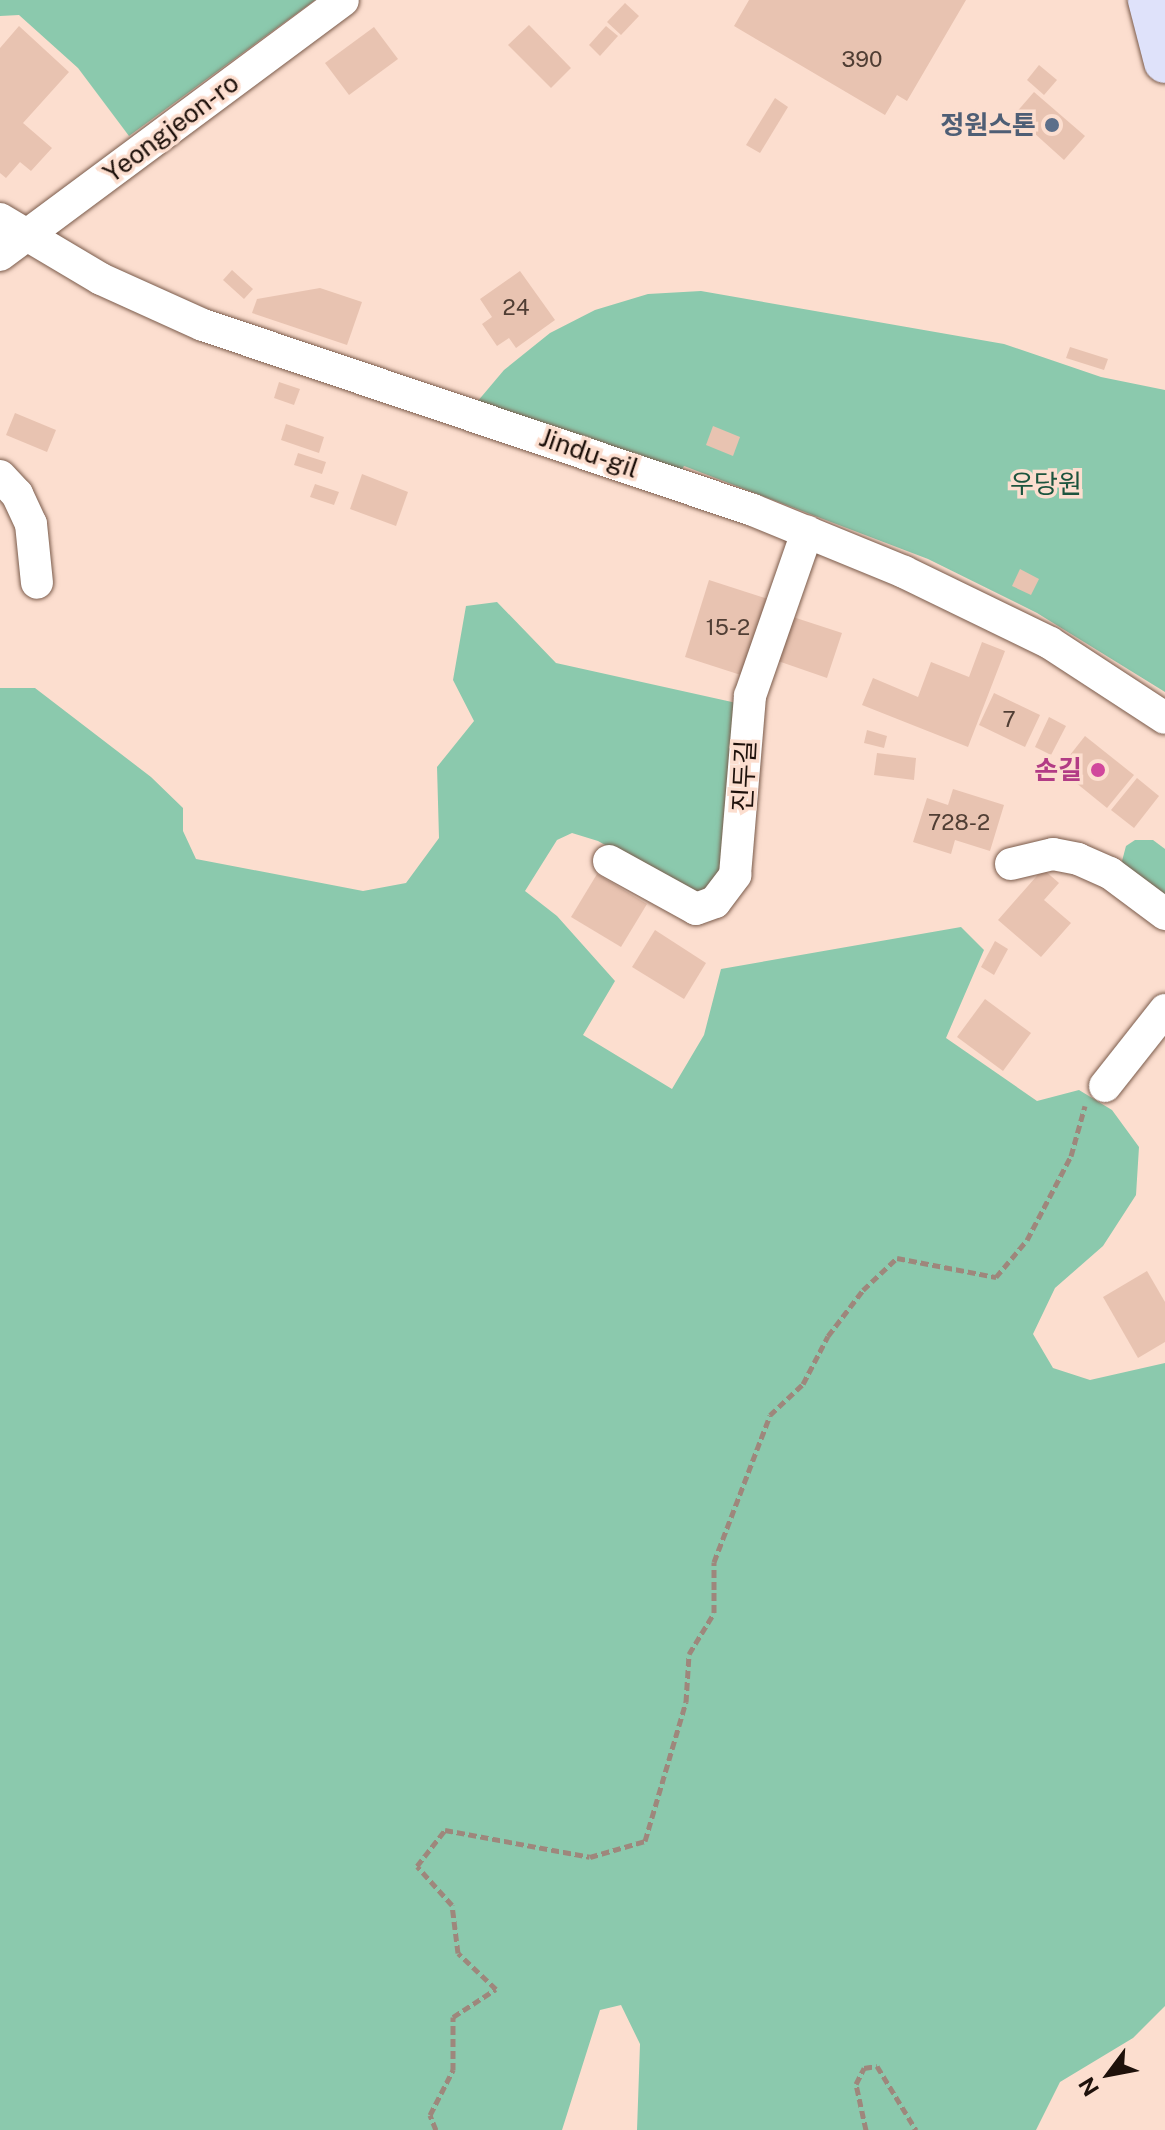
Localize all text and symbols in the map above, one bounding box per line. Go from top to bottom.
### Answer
house number: 390 [842,47,882,73]
street label: Yeongjeon-ro [97,67,245,189]
place label: 정원스톤 [940,109,1036,141]
marker: 정원스톤 [1043,116,1061,134]
house number: 24 [503,295,529,321]
street label: Jindu-gil [535,422,643,484]
park label: 우당원 [1010,468,1082,500]
house number: 15-2 [706,615,750,641]
house number: 7 [1002,707,1016,733]
street label: 진두길 [727,739,761,813]
place label: 손길 [1034,754,1082,786]
marker: 손길 [1089,761,1107,779]
house number: 728-2 [928,810,990,836]
north arrow [1069,2034,1149,2114]
text: N [1073,2073,1104,2101]

